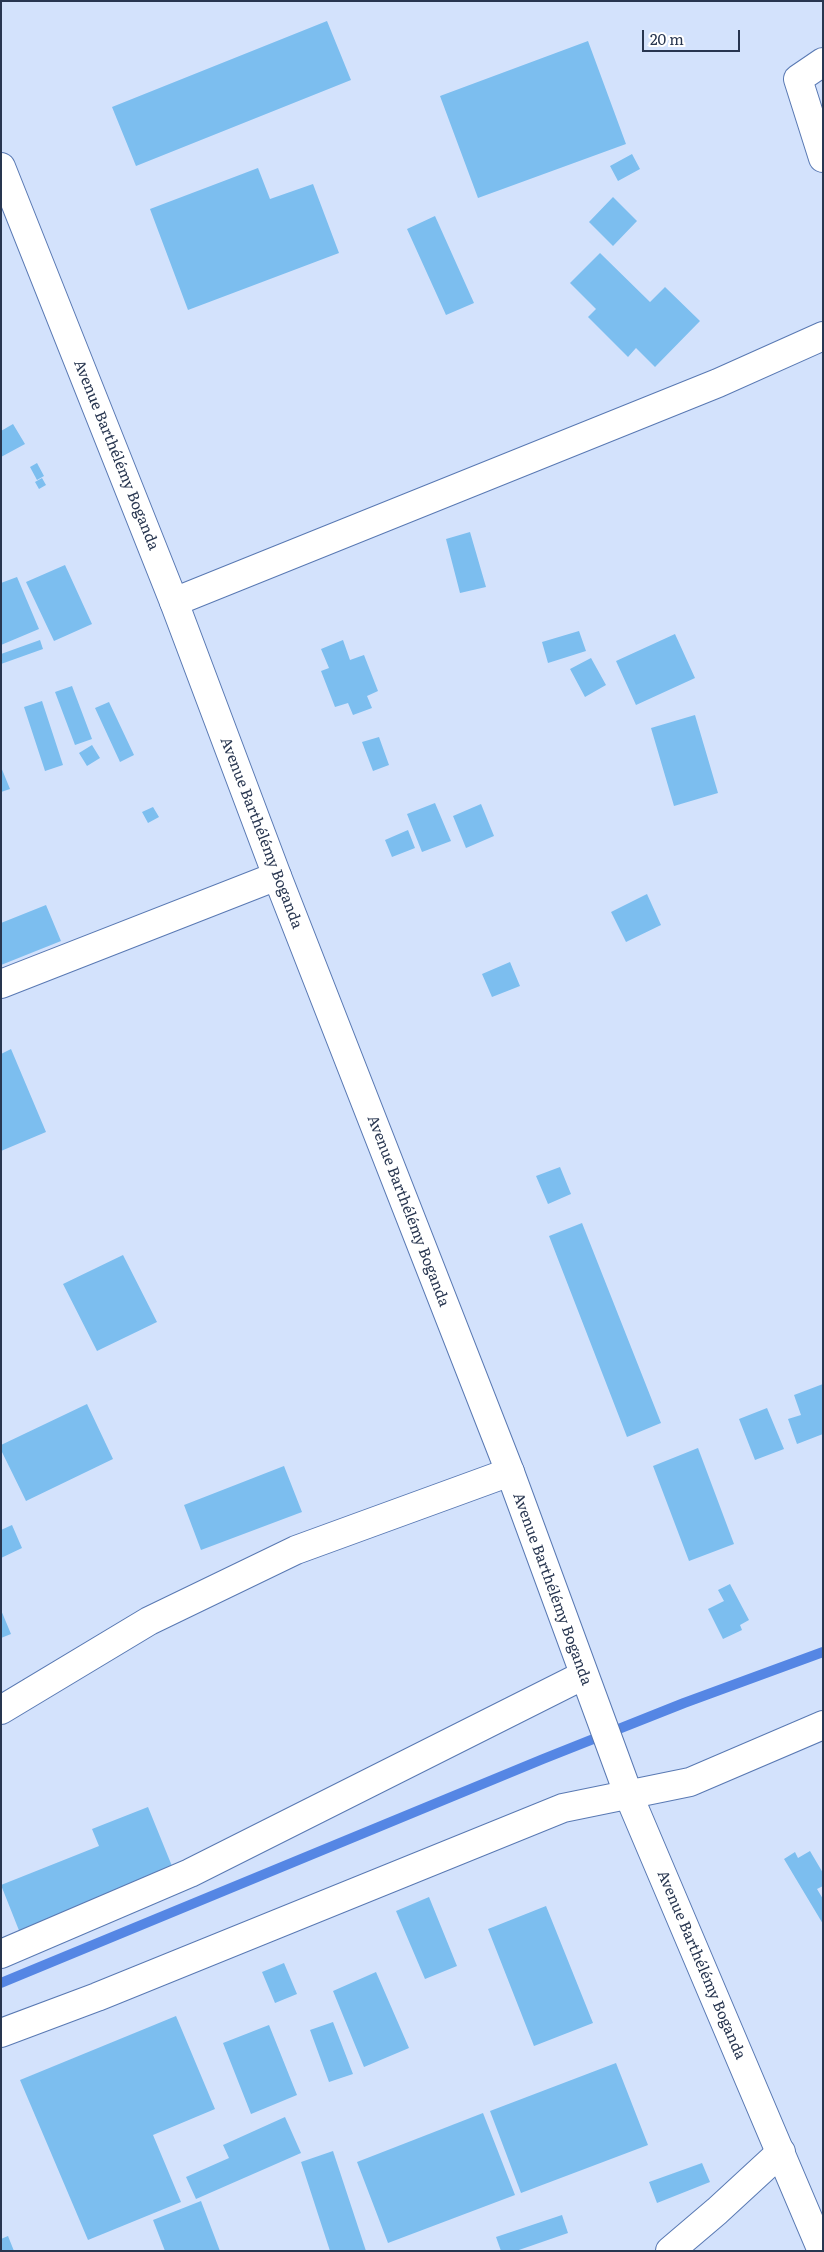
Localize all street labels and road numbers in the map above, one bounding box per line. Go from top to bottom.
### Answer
street label: Avenue Barthélémy Boganda [69,357,163,553]
street label: Avenue Barthélémy Boganda [216,735,306,931]
street label: Avenue Barthélémy Boganda [363,1113,453,1309]
street label: Avenue Barthélémy Boganda [509,1490,595,1688]
street label: Avenue Barthélémy Boganda [653,1868,749,2062]

